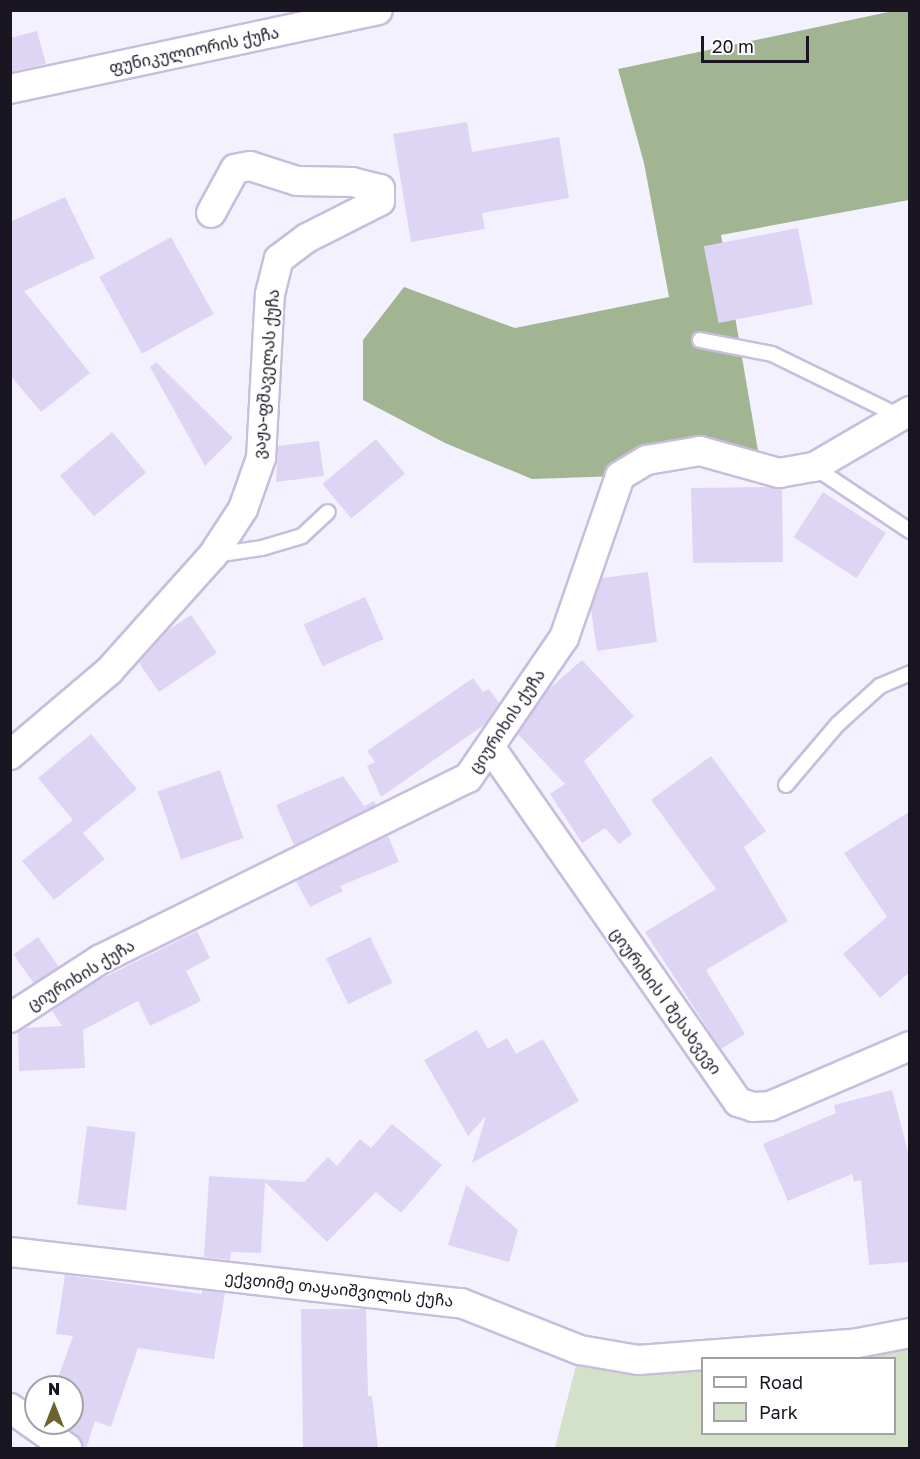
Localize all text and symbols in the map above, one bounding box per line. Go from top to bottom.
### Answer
street label: ფუნიკულიორის ქუჩა [107,23,281,77]
scale bar [704,24,812,62]
text: 20 m [712,35,754,57]
street label: ვაჟა-ფშაველას ქუჩა [249,288,283,460]
street label: ციურიხის ქუჩა [465,665,549,777]
street label: ციურიხის I შესახვევი [606,924,726,1078]
street label: ციურიხის ქუჩა [24,936,138,1014]
street label: ექვთიმე თაყაიშვილის ქუჩა [224,1267,454,1311]
legend [701,1357,896,1435]
text: Road [759,1371,803,1393]
north arrow [24,1375,84,1435]
text: N [48,1379,60,1399]
text: Park [759,1401,798,1423]

